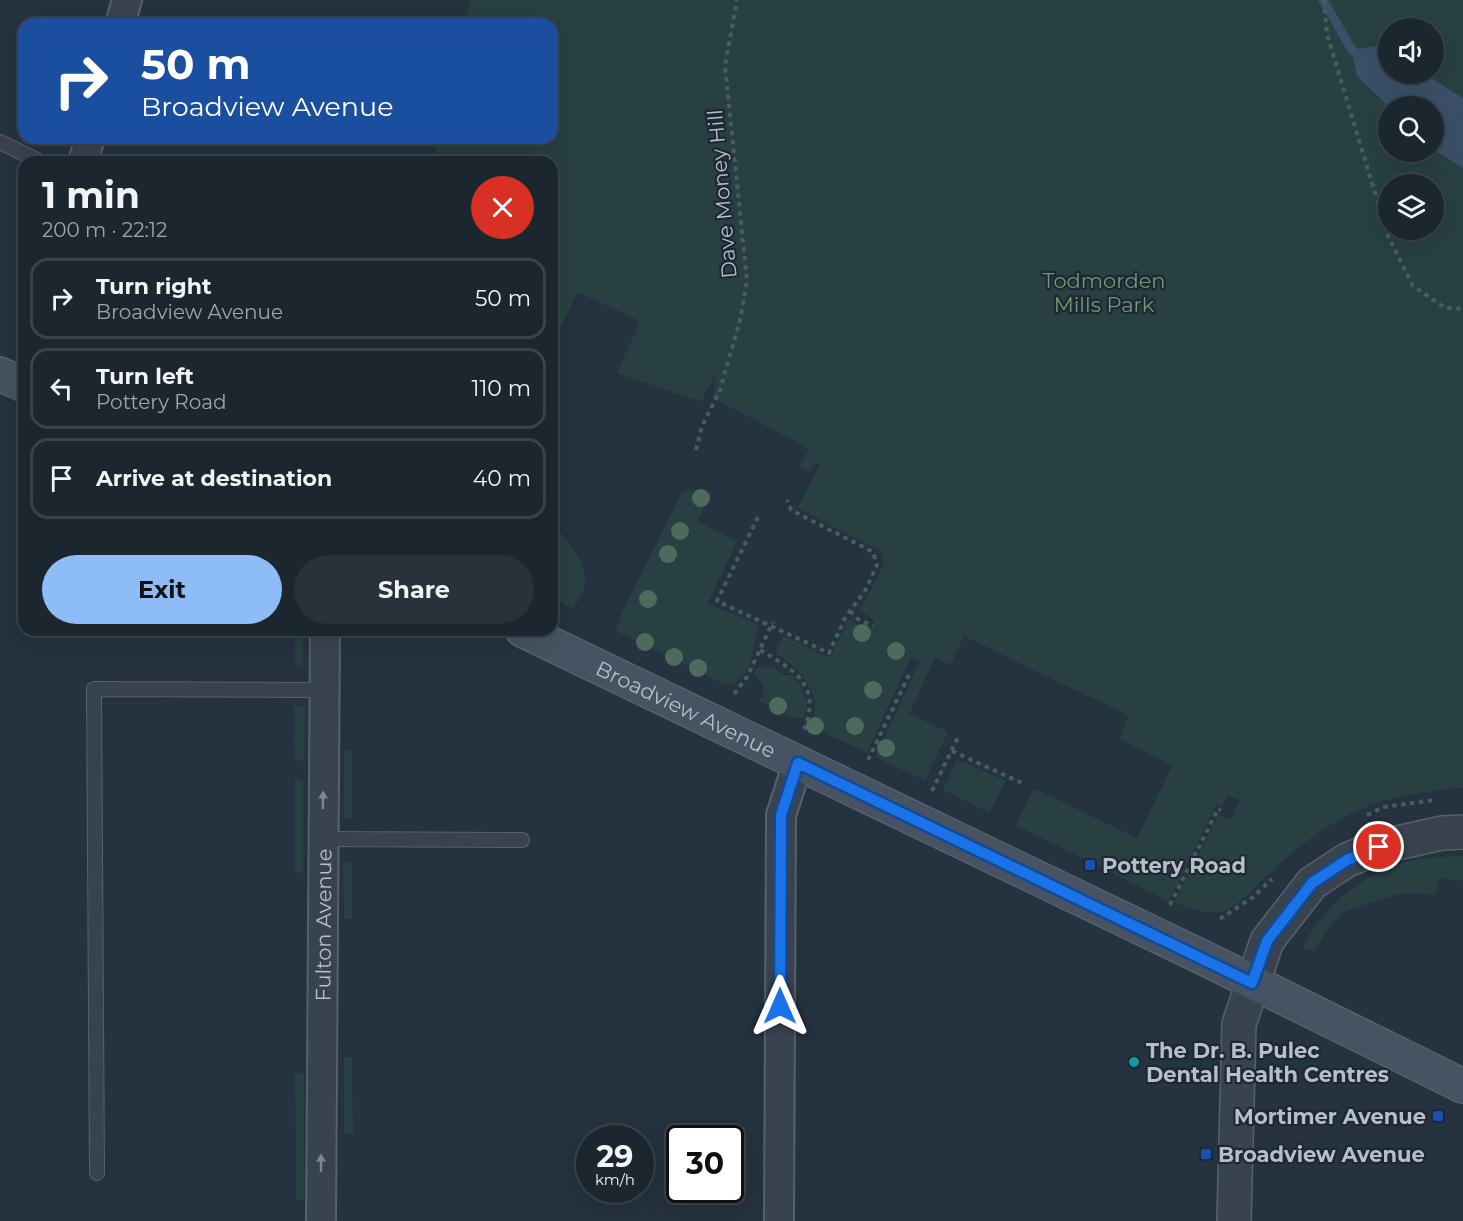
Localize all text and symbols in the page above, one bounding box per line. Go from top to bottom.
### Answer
map controls [1378,18,1444,240]
button: sound [1378,18,1444,84]
text: 50 m [141,38,250,90]
icon: right [42,42,120,120]
text: Broadview Avenue [141,90,394,123]
button: search [1378,96,1444,162]
street label: Dave Money Hill [702,108,742,280]
text: 1 min [42,173,140,217]
button: layers [1378,174,1444,240]
button: close [471,176,534,239]
text: 200 m · 22:12 [42,218,167,242]
park label: Todmorden Mills Park [1042,268,1166,317]
text: Turn right [96,273,211,300]
icon: right [45,282,78,315]
text: 50 m [475,285,531,312]
text: Broadview Avenue [96,300,283,324]
text: Turn left [96,363,194,390]
icon: left [45,372,78,405]
text: 110 m [471,375,531,402]
text: Pottery Road [96,390,227,414]
icon: arrive [45,462,78,495]
text: Arrive at destination [96,465,332,492]
text: 40 m [473,465,531,492]
button: Exit [42,555,282,624]
button: Share [294,555,534,624]
street label: Broadview Avenue [592,655,780,763]
one-way arrow [318,790,328,809]
pin [1353,821,1404,872]
icon: arrive [1362,830,1395,863]
street label: Fulton Avenue [310,849,336,1002]
place label: Pottery Road [1102,853,1246,878]
marker: Pottery Road [1083,858,1097,872]
position arrow [748,974,812,1038]
place label: The Dr. B. Pulec Dental Health Centres [1146,1038,1389,1087]
marker: The Dr. B. Pulec Dental Health Centres [1127,1055,1141,1069]
place label: Mortimer Avenue [1234,1104,1426,1129]
marker: Mortimer Avenue [1431,1109,1445,1123]
speed limit sign: 30 [666,1125,744,1203]
text: 29 [597,1138,633,1175]
place label: Broadview Avenue [1218,1142,1425,1167]
marker: Broadview Avenue [1199,1147,1213,1161]
one-way arrow [316,1153,326,1172]
text: km/h [595,1170,635,1189]

